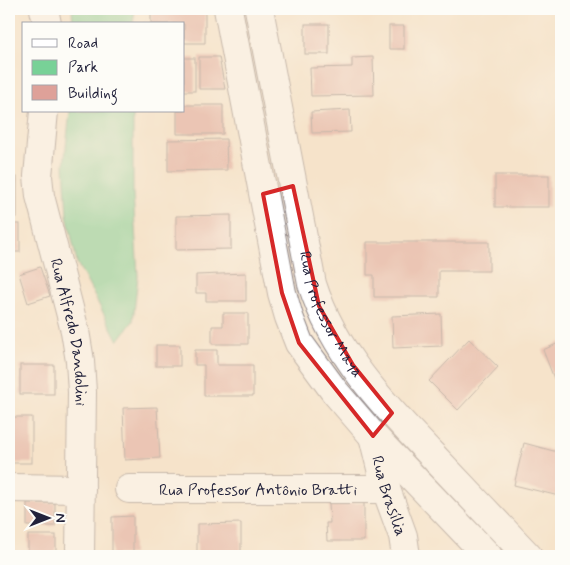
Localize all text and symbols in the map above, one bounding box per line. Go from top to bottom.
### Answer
legend [22,22,185,112]
text: Road [68,34,98,54]
text: Park [68,58,98,78]
text: Building [68,84,118,105]
street label: Rua Professor Maya [294,249,368,382]
street label: Rua Alfredo Dandolini [45,256,91,406]
street label: Rua Brasília [366,454,411,539]
street label: Rua Professor Antônio Bratti [159,480,357,501]
north arrow [22,492,72,542]
text: N [51,513,69,523]

